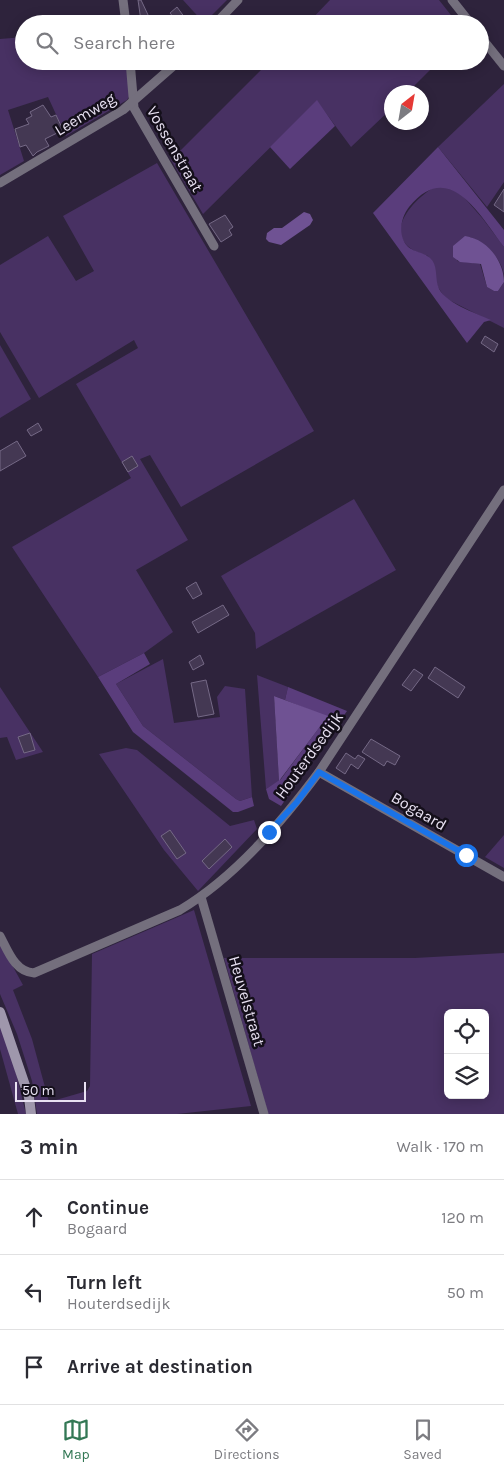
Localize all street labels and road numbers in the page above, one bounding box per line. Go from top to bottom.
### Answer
street label: Leemweg [51,88,119,140]
street label: Vossenstraat [143,103,207,195]
street label: Houterdsedijk [271,708,347,802]
street label: Bogaard [388,788,450,834]
street label: Heuvelstraat [225,954,269,1048]

